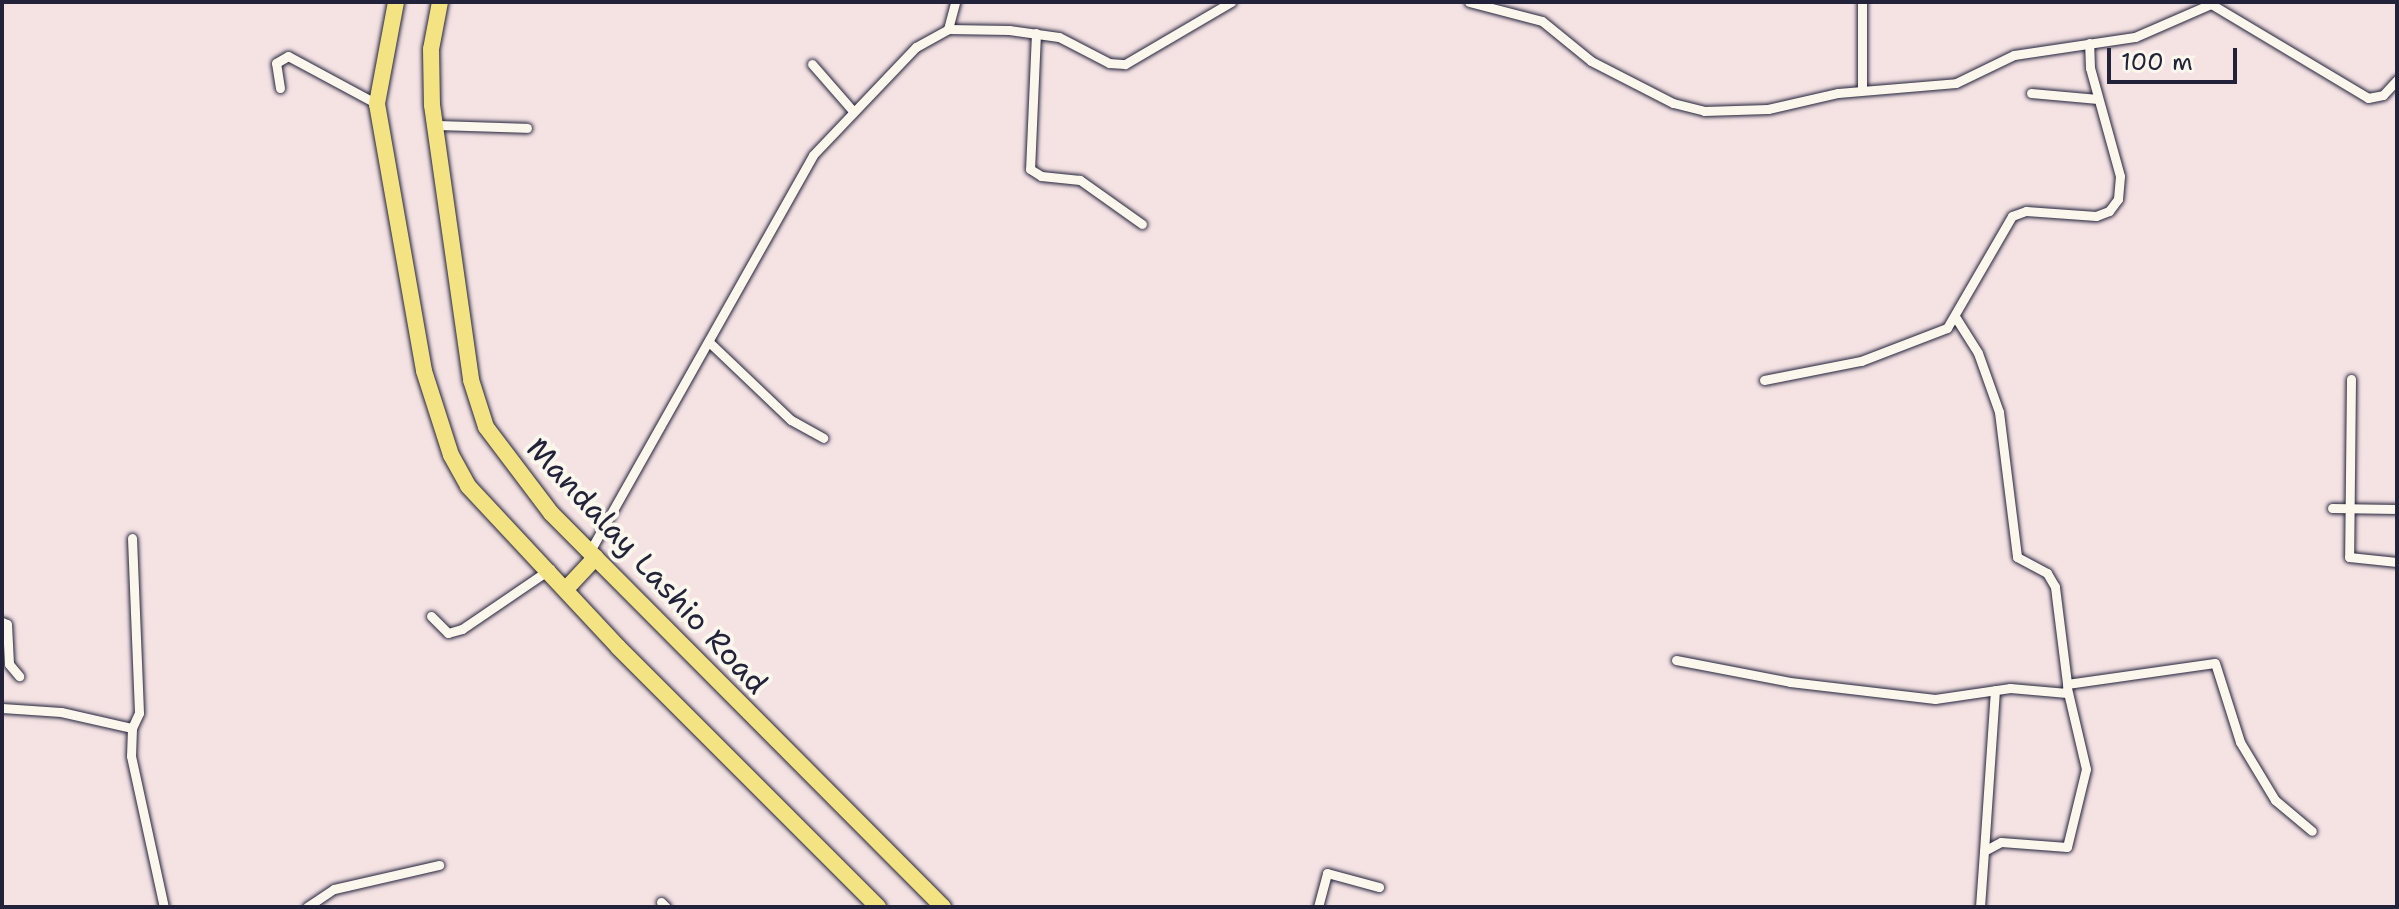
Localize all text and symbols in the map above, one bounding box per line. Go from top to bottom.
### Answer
scale bar [2111,32,2241,82]
text: 100 m [2121,46,2193,78]
street label: Mandalay Lashio Road [519,430,775,702]

